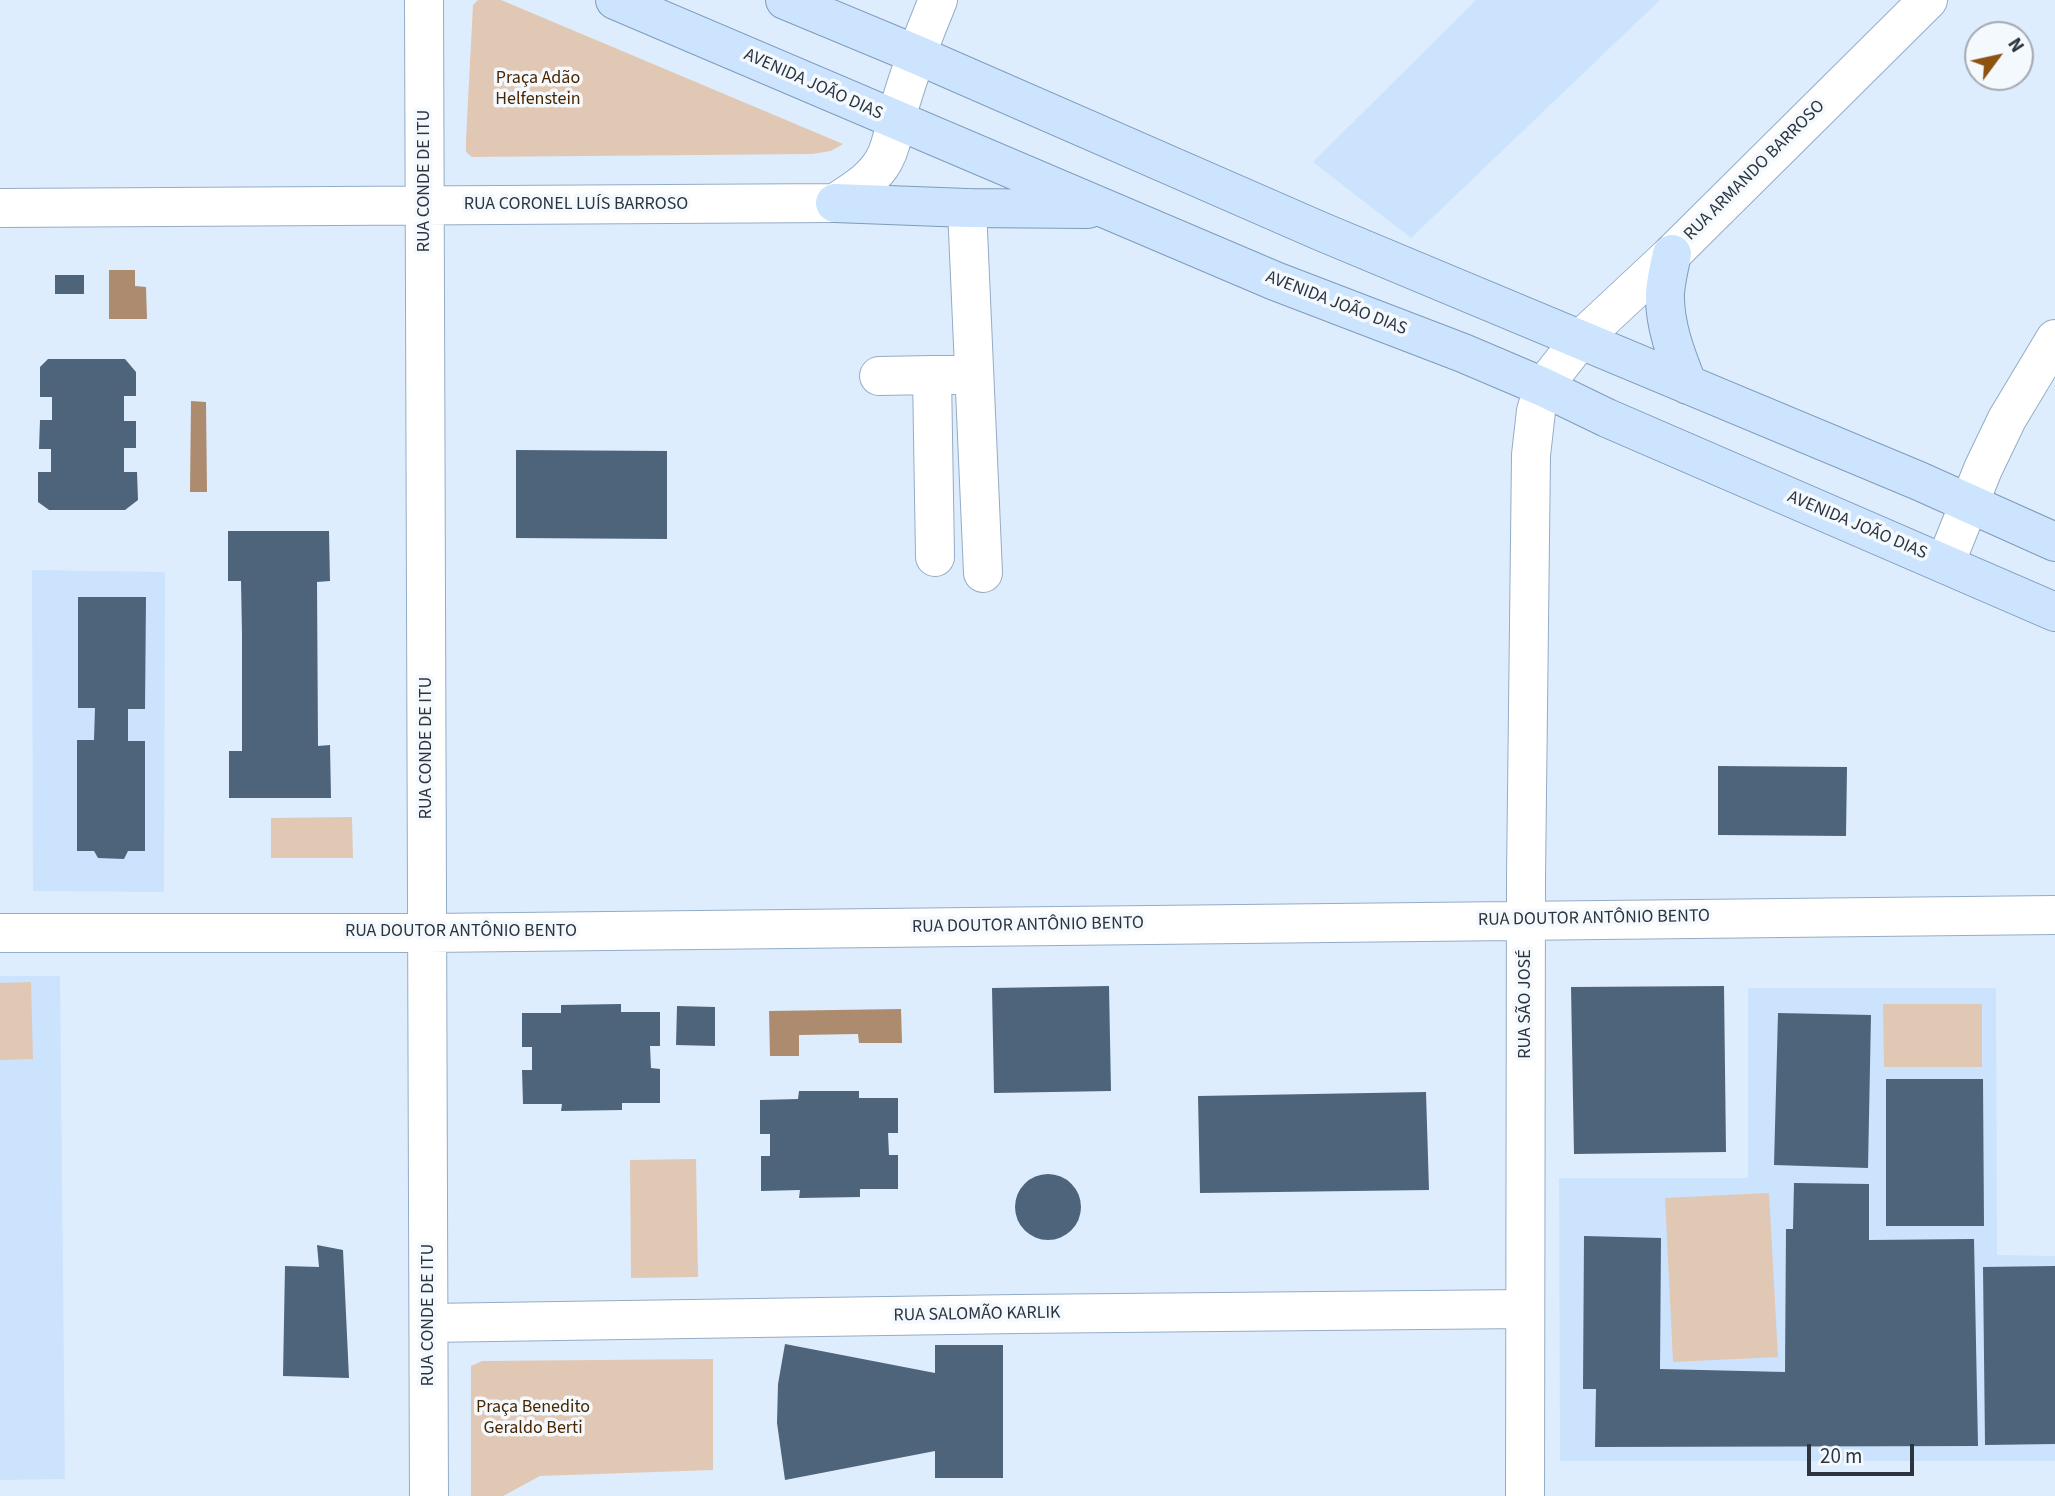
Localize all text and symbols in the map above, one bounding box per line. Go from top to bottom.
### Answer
north arrow [1964,21,2034,91]
text: N [2001,33,2030,58]
street label: AVENIDA JOÃO DIAS [740,45,886,125]
park label: Praça Adão Helfenstein [495,68,581,110]
street label: RUA ARMANDO BARROSO [1680,96,1830,246]
street label: RUA CONDE DE ITU [414,110,436,252]
street label: RUA CORONEL LUÍS BARROSO [464,194,688,216]
street label: AVENIDA JOÃO DIAS [1262,267,1410,341]
street label: AVENIDA JOÃO DIAS [1784,487,1930,565]
street label: RUA CONDE DE ITU [416,677,438,819]
street label: RUA DOUTOR ANTÔNIO BENTO [1478,906,1710,932]
street label: RUA DOUTOR ANTÔNIO BENTO [912,913,1144,939]
street label: RUA DOUTOR ANTÔNIO BENTO [345,921,577,943]
street label: RUA SÃO JOSÉ [1515,949,1537,1059]
street label: RUA CONDE DE ITU [418,1244,440,1386]
street label: RUA SALOMÃO KARLIK [893,1303,1061,1327]
park label: Praça Benedito Geraldo Berti [476,1397,590,1440]
scale bar [1810,1430,1917,1474]
text: 20 m [1820,1441,1862,1471]

